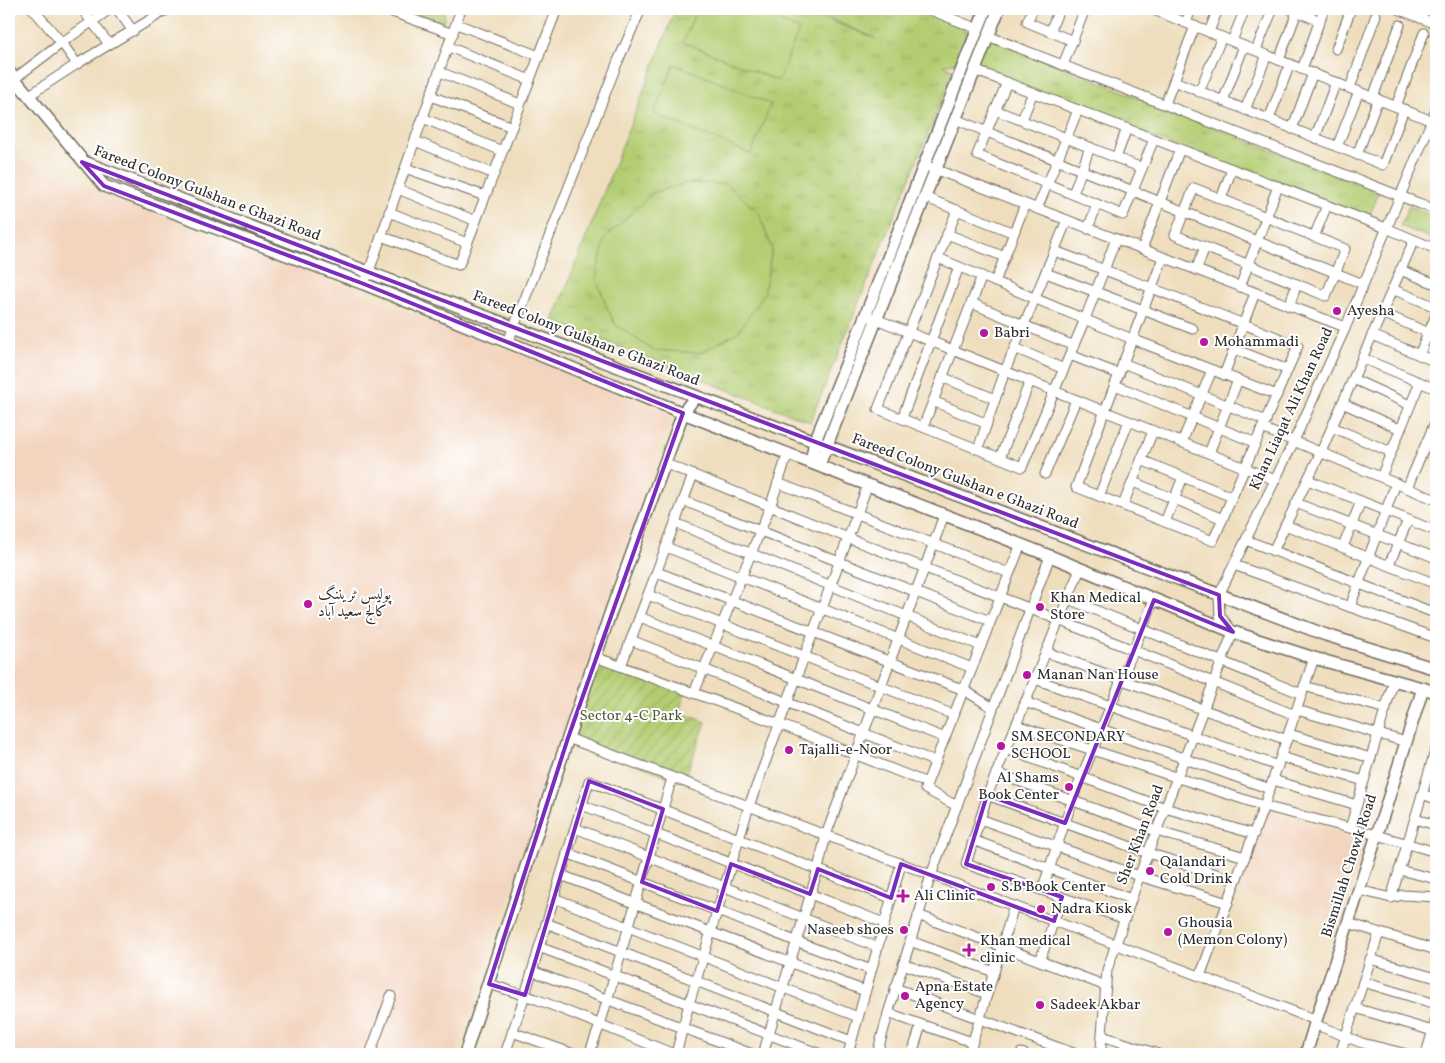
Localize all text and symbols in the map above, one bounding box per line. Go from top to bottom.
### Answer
street label: Fareed Colony Gulshan e Ghazi Road [91,141,323,247]
street label: Fareed Colony Gulshan e Ghazi Road [470,286,702,392]
place label: Ayesha [1347,301,1395,322]
marker: Ayesha [1331,305,1343,317]
place label: Babri [994,323,1030,344]
street label: Khan Liaqat Ali Khan Road [1245,324,1339,494]
marker: Babri [978,327,990,339]
place label: Mohammadi [1214,332,1299,353]
marker: Mohammadi [1198,336,1210,348]
street label: Fareed Colony Gulshan e Ghazi Road [849,429,1081,535]
place label: پولیس ٹریننگ کالج سعید آباد [318,584,392,625]
place label: Khan Medical Store [1050,588,1141,626]
marker: پولیس ٹریننگ کالج سعید آباد [302,598,314,610]
marker: Khan Medical Store [1034,601,1046,613]
place label: Manan Nan House [1037,665,1159,686]
marker: Manan Nan House [1021,669,1033,681]
park label: Sector 4-C Park [580,706,682,727]
place label: SM SECONDARY SCHOOL [1011,727,1126,765]
place label: Tajalli-e-Noor [799,740,892,761]
marker: SM SECONDARY SCHOOL [995,740,1007,752]
marker: Tajalli-e-Noor [783,744,795,756]
place label: Al Shams Book Center [978,768,1059,806]
marker: Al Shams Book Center [1063,781,1075,793]
street label: Sher Khan Road [1112,782,1170,888]
street label: Bismillah Chowk Road [1317,792,1383,940]
place label: Qalandari Cold Drink [1160,852,1232,890]
marker: Qalandari Cold Drink [1144,865,1156,877]
place label: S.B Book Center [1001,877,1106,898]
marker: S.B Book Center [985,881,997,893]
place label: Ali Clinic [914,886,976,907]
marker: Ali Clinic [896,889,910,903]
place label: Nadra Kiosk [1051,899,1132,920]
marker: Nadra Kiosk [1035,903,1047,915]
place label: Ghousia (Memon Colony) [1178,913,1287,951]
place label: Naseeb shoes [807,920,894,941]
marker: Naseeb shoes [898,924,910,936]
marker: Ghousia (Memon Colony) [1162,926,1174,938]
place label: Khan medical clinic [980,931,1071,969]
marker: Khan medical clinic [962,943,976,957]
place label: Apna Estate Agency [915,977,993,1015]
marker: Apna Estate Agency [899,990,911,1002]
place label: Sadeek Akbar [1050,995,1140,1016]
marker: Sadeek Akbar [1034,999,1046,1011]

